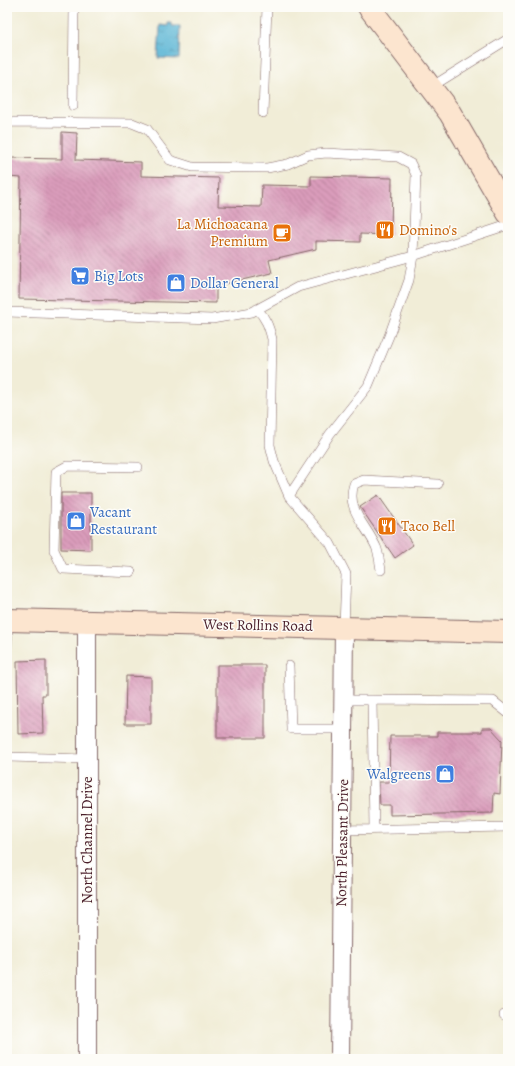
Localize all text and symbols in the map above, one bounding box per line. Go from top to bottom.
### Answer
place label: La Michoacana Premium [176,214,269,251]
restaurant icon: Domino's [374,219,396,241]
place label: Domino's [399,220,457,240]
cafe icon: La Michoacana Premium [271,222,293,244]
supermarket icon: Big Lots [69,265,91,287]
place label: Big Lots [94,266,144,286]
shop icon: Dollar General [165,272,187,294]
place label: Dollar General [190,273,279,293]
place label: Vacant Restaurant [89,502,157,539]
shop icon: Vacant Restaurant [65,510,87,532]
restaurant icon: Taco Bell [376,515,398,537]
place label: Taco Bell [401,516,455,536]
street label: West Rollins Road [202,614,314,636]
shop icon: Walgreens [434,763,456,785]
place label: Walgreens [366,764,431,784]
street label: North Channel Drive [77,776,97,904]
street label: North Pleasant Drive [331,779,353,907]

